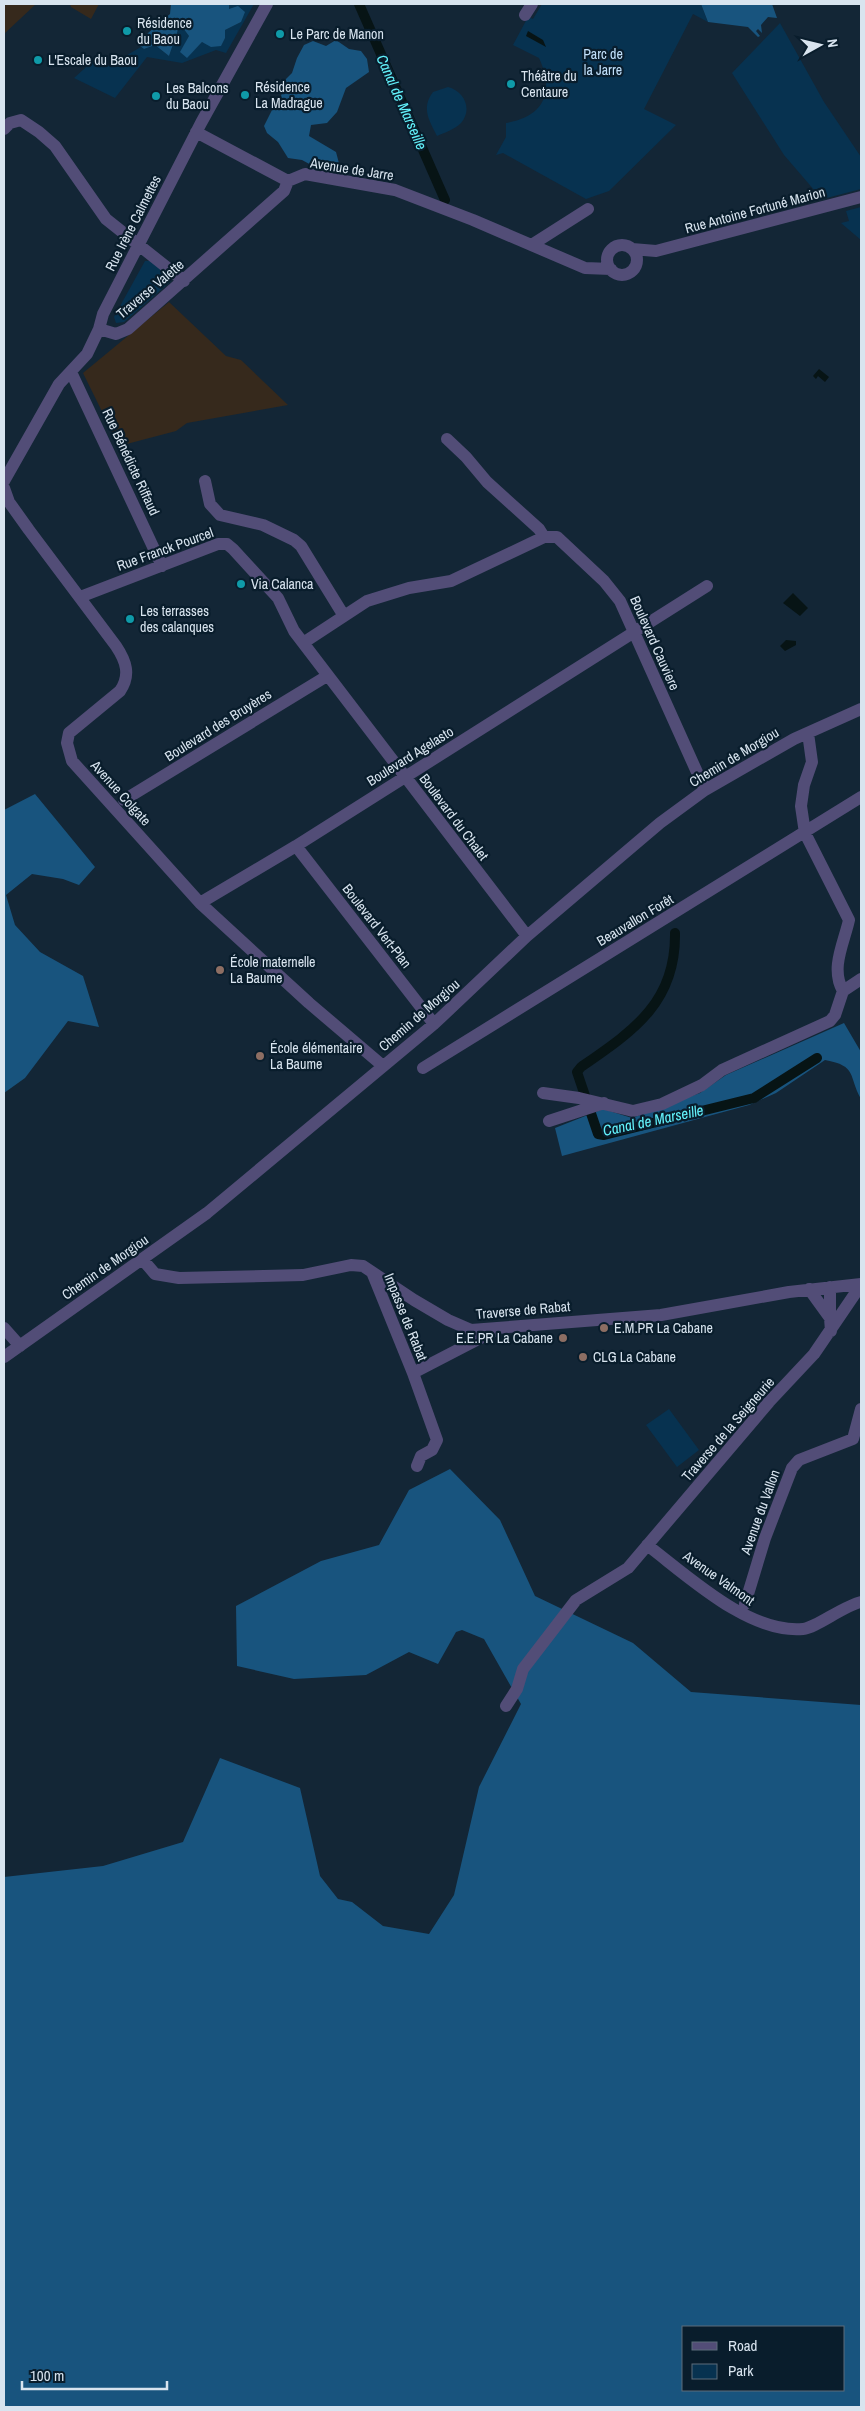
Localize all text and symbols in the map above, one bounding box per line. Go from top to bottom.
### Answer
place label: Résidence du Baou [137,14,192,48]
north arrow [795,20,845,70]
marker: Résidence du Baou [121,25,133,37]
place label: Le Parc de Manon [290,25,384,43]
marker: Le Parc de Manon [274,28,286,40]
text: N [823,38,842,49]
park label: Parc de la Jarre [583,45,623,79]
place label: L'Escale du Baou [48,51,137,69]
water label: Canal de Marseille [372,51,433,153]
marker: L'Escale du Baou [32,54,44,66]
place label: Théâtre du Centaure [521,67,577,101]
place label: Résidence La Madrague [255,78,323,112]
marker: Théâtre du Centaure [505,78,517,90]
place label: Les Balcons du Baou [166,79,229,113]
marker: Résidence La Madrague [239,89,251,101]
marker: Les Balcons du Baou [150,90,162,102]
street label: Avenue de Jarre [308,153,395,184]
street label: Rue Irène Calmettes [101,172,165,274]
street label: Rue Antoine Fortuné Marion [683,183,827,237]
street label: Traverse Valette [112,255,188,323]
street label: Rue Bénédicte Riffaud [98,406,164,518]
street label: Rue Franck Pourcel [114,523,216,575]
place label: Via Calanca [251,575,314,593]
marker: Via Calanca [235,578,247,590]
street label: Boulevard Cauviere [626,593,684,693]
place label: Les terrasses des calanques [140,602,214,636]
marker: Les terrasses des calanques [124,613,136,625]
street label: Boulevard des Bruyères [161,685,275,765]
street label: Boulevard Agelasto [363,722,457,790]
street label: Chemin de Morgiou [686,723,782,791]
street label: Avenue Colgate [86,756,155,829]
street label: Boulevard du Chalet [416,770,492,864]
street label: Boulevard Vert-Plan [338,880,416,972]
street label: Beauvallon Forêt [593,890,677,950]
place label: École maternelle La Baume [230,953,316,987]
marker: École maternelle La Baume [214,964,226,976]
street label: Chemin de Morgiou [375,975,463,1055]
place label: École élémentaire La Baume [270,1039,363,1073]
marker: École élémentaire La Baume [254,1050,266,1062]
water label: Canal de Marseille [601,1099,705,1141]
street label: Chemin de Morgiou [58,1231,152,1303]
street label: Impasse de Rabat [380,1270,432,1364]
street label: Traverse de Rabat [475,1297,571,1323]
place label: E.M.PR La Cabane [614,1319,713,1337]
marker: E.M.PR La Cabane [598,1322,610,1334]
place label: E.E.PR La Cabane [456,1329,553,1347]
marker: E.E.PR La Cabane [557,1332,569,1344]
place label: CLG La Cabane [593,1348,676,1366]
marker: CLG La Cabane [577,1351,589,1363]
street label: Traverse de la Seigneurie [678,1373,778,1485]
street label: Avenue du Vallon [736,1467,784,1558]
street label: Avenue Valmont [679,1546,758,1609]
legend [682,2326,845,2391]
text: Road [728,2335,757,2356]
scale bar [22,2358,168,2390]
text: Park [728,2360,754,2381]
text: 100 m [30,2365,64,2386]

